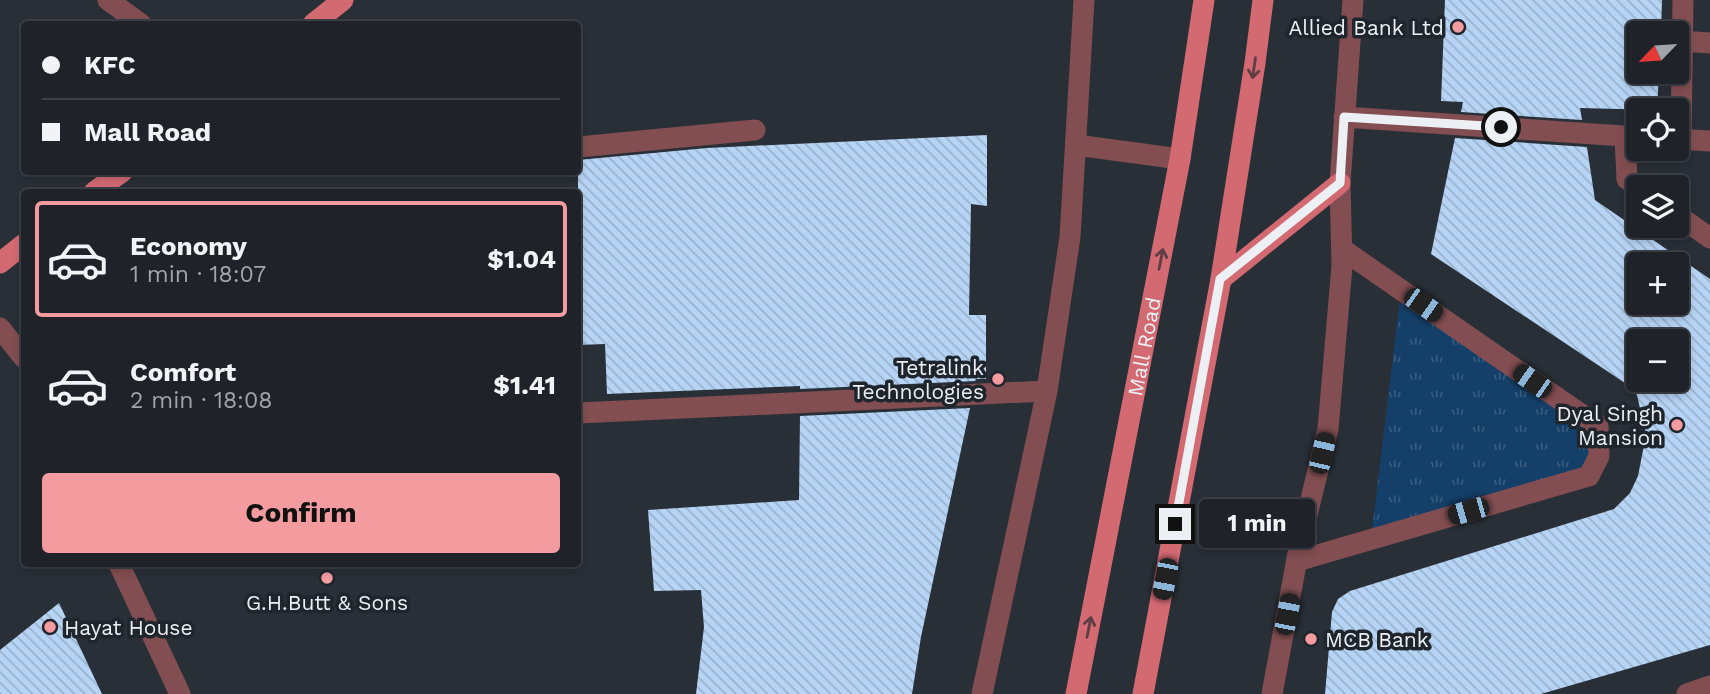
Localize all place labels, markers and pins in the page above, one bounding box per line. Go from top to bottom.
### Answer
place label: Allied Bank Ltd [1288,15,1444,40]
marker: Allied Bank Ltd [1450,19,1466,35]
place label: Tetralink Technologies [852,355,984,404]
marker: Tetralink Technologies [990,371,1006,387]
place label: Dyal Singh Mansion [1557,401,1663,450]
marker: Dyal Singh Mansion [1669,417,1685,433]
marker: G.H.Butt & Sons [319,570,335,586]
place label: G.H.Butt & Sons [246,590,408,615]
place label: Hayat House [64,615,193,640]
marker: Hayat House [42,619,58,635]
place label: MCB Bank [1325,627,1429,652]
marker: MCB Bank [1303,631,1319,647]

